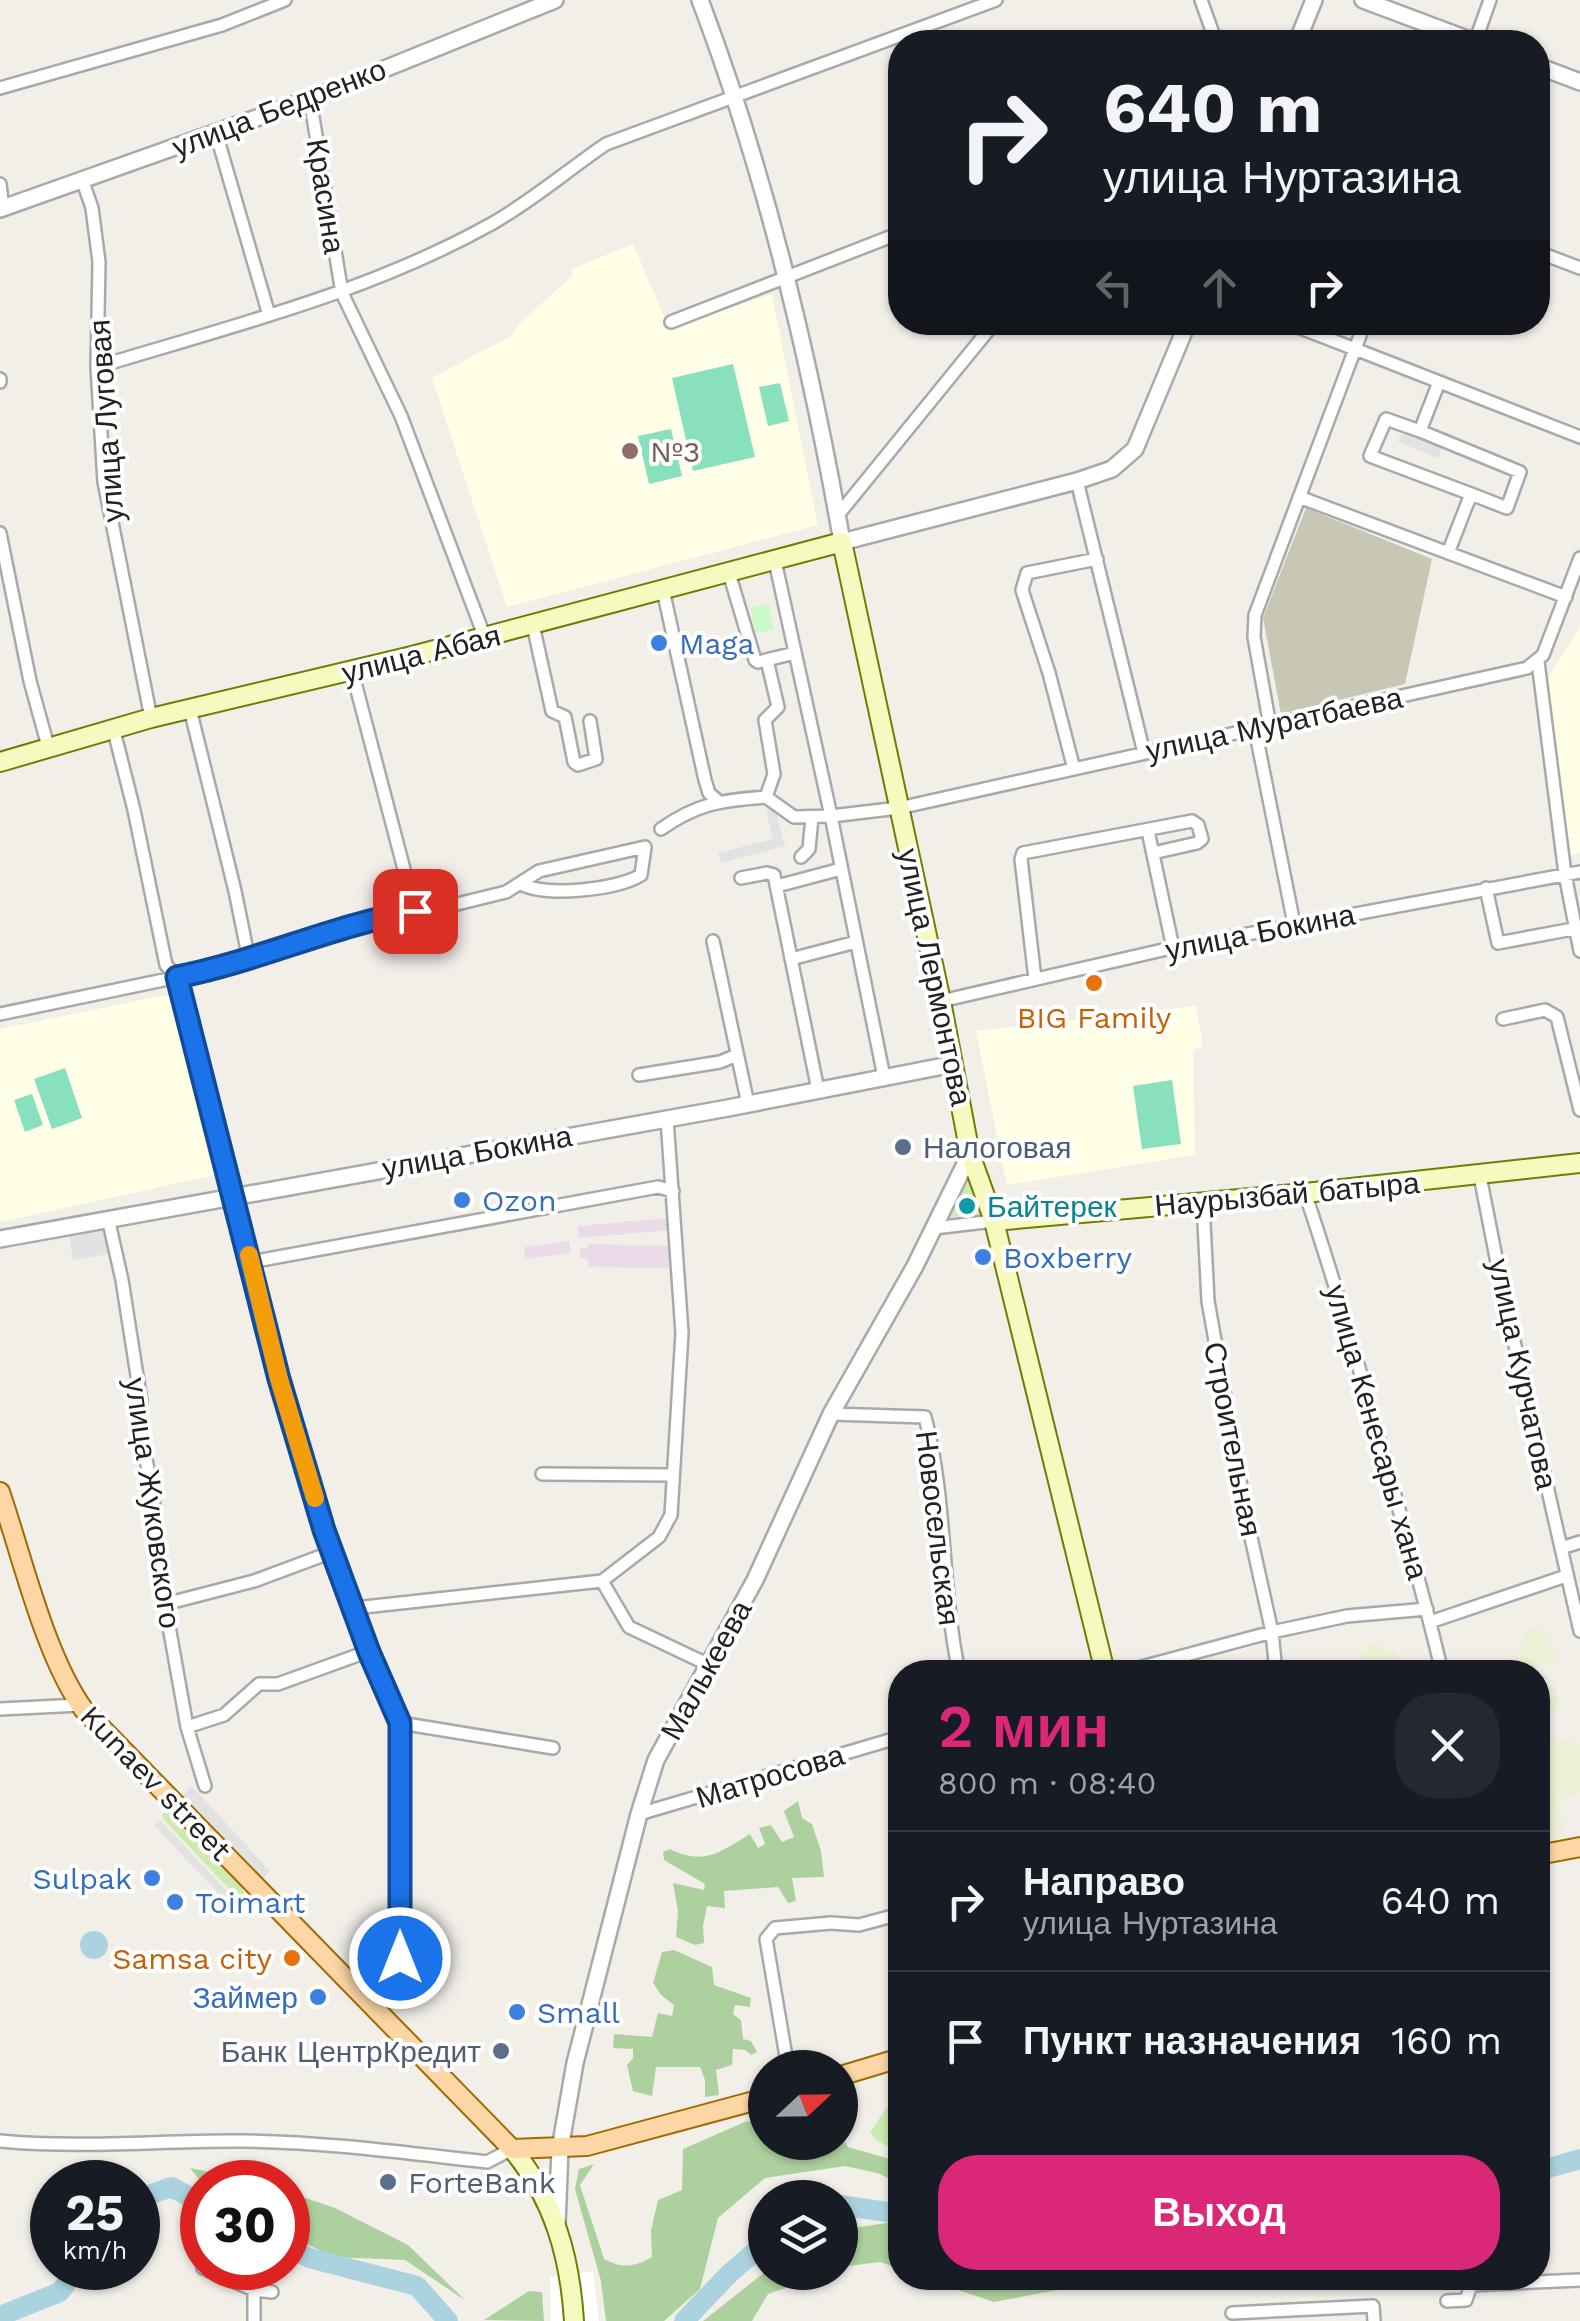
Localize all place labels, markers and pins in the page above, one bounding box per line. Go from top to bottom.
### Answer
place label: №3 [650,434,700,469]
marker: №3 [619,440,641,462]
place label: Maga [679,626,754,661]
marker: Maga [648,632,670,654]
pin [373,869,458,954]
marker: BIG Family [1083,972,1105,994]
place label: BIG Family [1017,1000,1172,1035]
place label: Налоговая [923,1130,1071,1165]
marker: Налоговая [892,1136,914,1158]
place label: Ozon [482,1183,557,1218]
marker: Ozon [451,1189,473,1211]
place label: Байтерек [987,1189,1118,1224]
marker: Байтерек [956,1195,978,1217]
place label: Boxberry [1003,1240,1133,1275]
marker: Boxberry [972,1246,994,1268]
place label: Sulpak [32,1861,132,1896]
marker: Sulpak [141,1867,163,1889]
place label: Toimart [195,1885,306,1920]
marker: Toimart [164,1891,186,1913]
place label: Samsa city [112,1941,273,1976]
marker: Samsa city [281,1947,303,1969]
place label: Займер [192,1980,298,2015]
marker: Займер [307,1986,329,2008]
place label: Small [537,1995,620,2030]
marker: Small [506,2001,528,2023]
place label: Банк ЦентрКредит [221,2034,481,2069]
marker: Банк ЦентрКредит [490,2040,512,2062]
place label: ForteBank [408,2165,556,2200]
marker: ForteBank [377,2171,399,2193]

